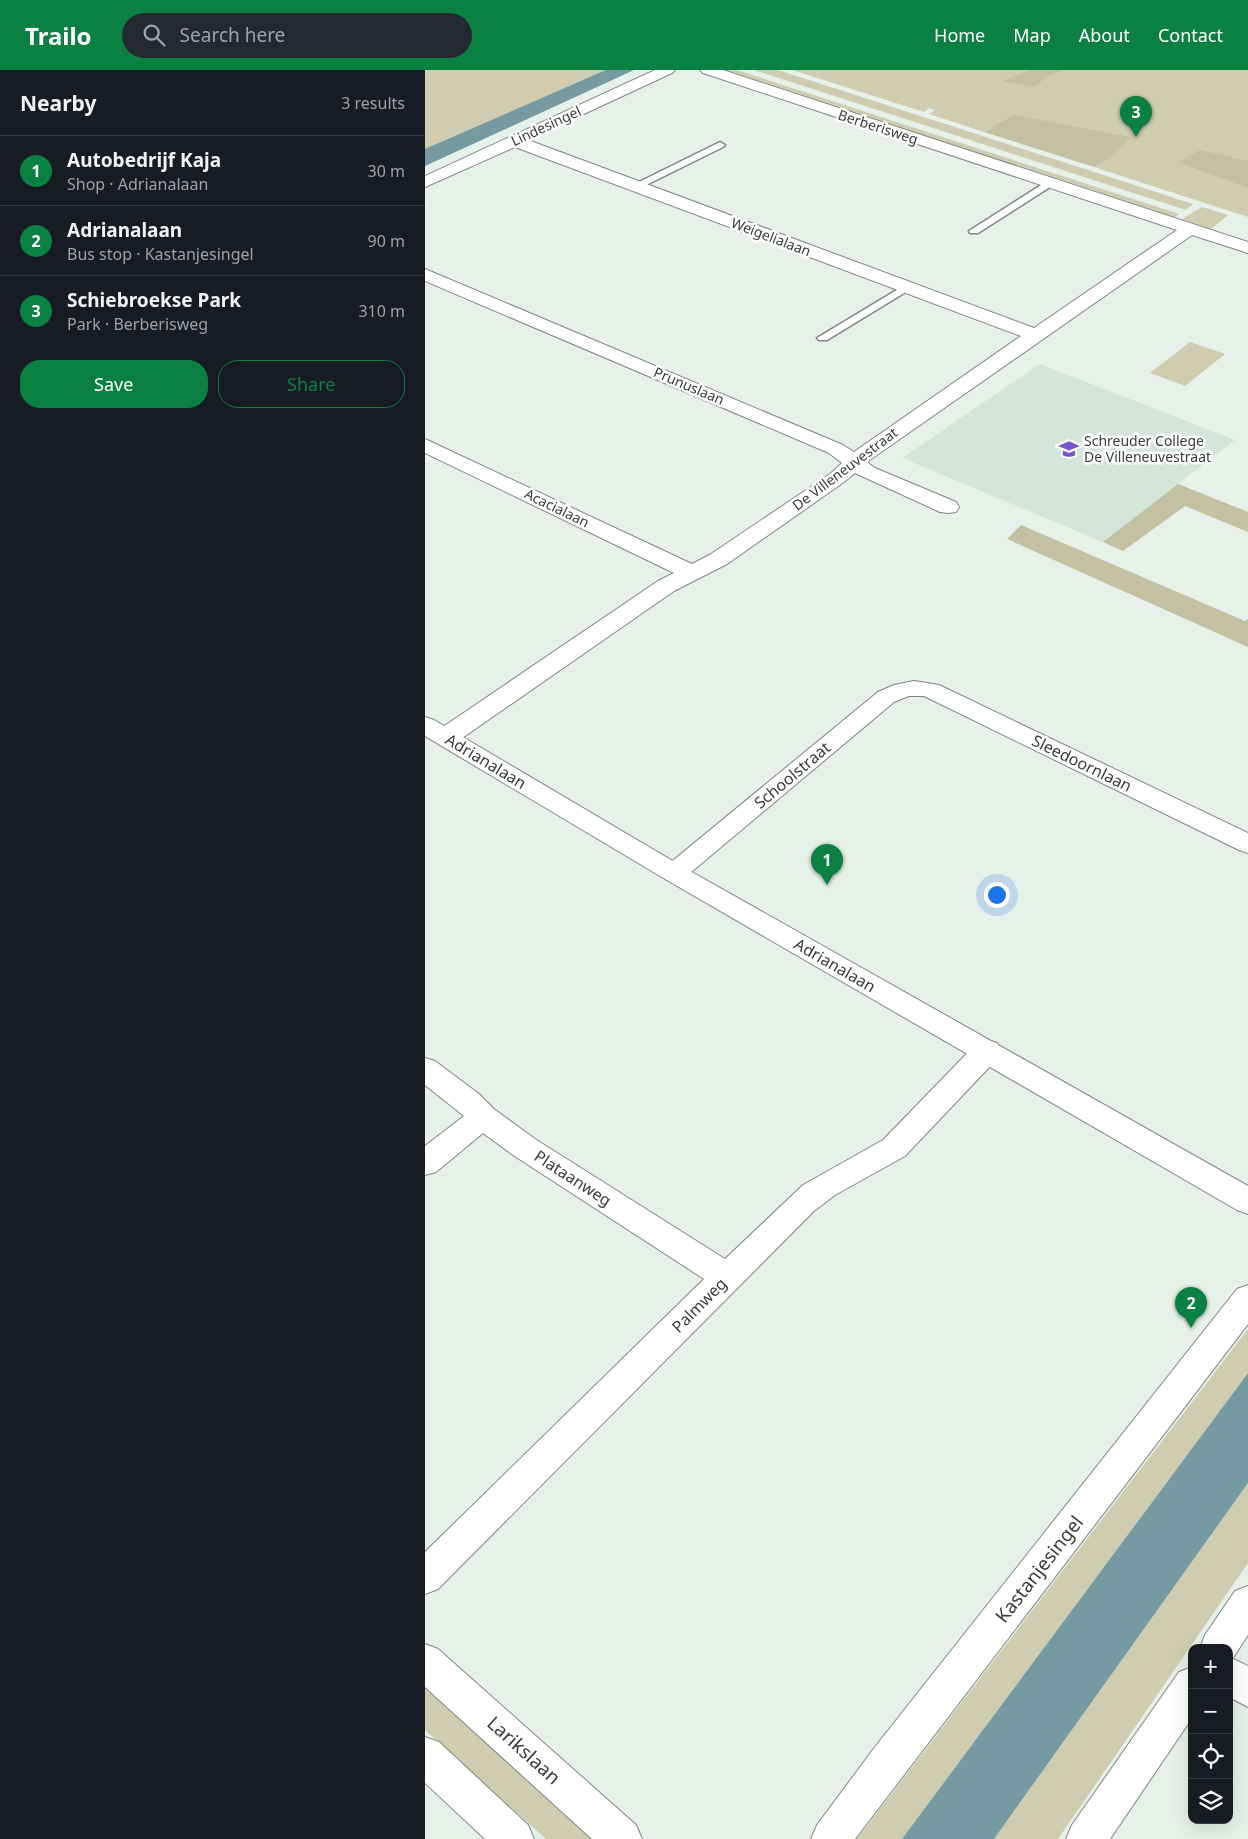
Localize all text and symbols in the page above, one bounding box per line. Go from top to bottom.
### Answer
search box [122,13,472,58]
text: Trailo [25,19,92,52]
icon: search [140,21,168,49]
text: Search here [180,22,285,48]
text: Home [934,23,985,47]
text: Map [1013,23,1051,47]
text: About [1079,23,1130,47]
text: Contact [1158,23,1223,47]
text: Nearby [20,89,96,117]
text: 3 results [341,92,405,114]
pin: 3 [1120,96,1152,137]
street label: Lindesingel [508,101,584,150]
street label: Berberisweg [836,105,921,148]
text: Autobedrijf Kaja [67,147,221,173]
text: 1 [31,160,41,182]
text: 30 m [368,160,405,182]
text: Shop · Adrianalaan [67,173,208,195]
street label: Weigelialaan [729,213,814,260]
text: Adrianalaan [67,217,182,243]
text: 2 [31,230,41,252]
text: 90 m [368,230,405,252]
text: Bus stop · Kastanjesingel [67,243,254,265]
text: Schiebroekse Park [67,287,241,313]
text: 3 [31,300,41,322]
text: 310 m [358,300,405,322]
text: Park · Berberisweg [67,313,208,335]
button: Save [20,360,208,408]
button: Share [218,360,405,408]
street label: Prunuslaan [651,362,727,409]
street label: De Villeneuvestraat [788,423,901,514]
place label: Schreuder College De Villeneuvestraat [1084,431,1211,466]
school or university icon: Schreuder College De Villeneuvestraat [1058,438,1080,460]
street label: Acacialaan [522,484,593,531]
street label: Adrianalaan [442,728,530,794]
street label: Sleedoornlaan [1028,729,1136,797]
street label: Schoolstraat [749,736,835,813]
pin: 1 [811,844,843,885]
your location [984,882,1010,908]
street label: Adrianalaan [790,933,880,997]
street label: Plataanweg [530,1145,616,1211]
street label: Palmweg [667,1273,731,1337]
pin: 2 [1175,1287,1207,1328]
street label: Kastanjesingel [989,1510,1089,1628]
map controls [1188,1644,1233,1824]
button: + [1188,1644,1233,1689]
button: − [1188,1689,1233,1734]
street label: Larikslaan [482,1710,566,1790]
button: locate [1188,1734,1233,1779]
button: layers [1188,1779,1233,1824]

